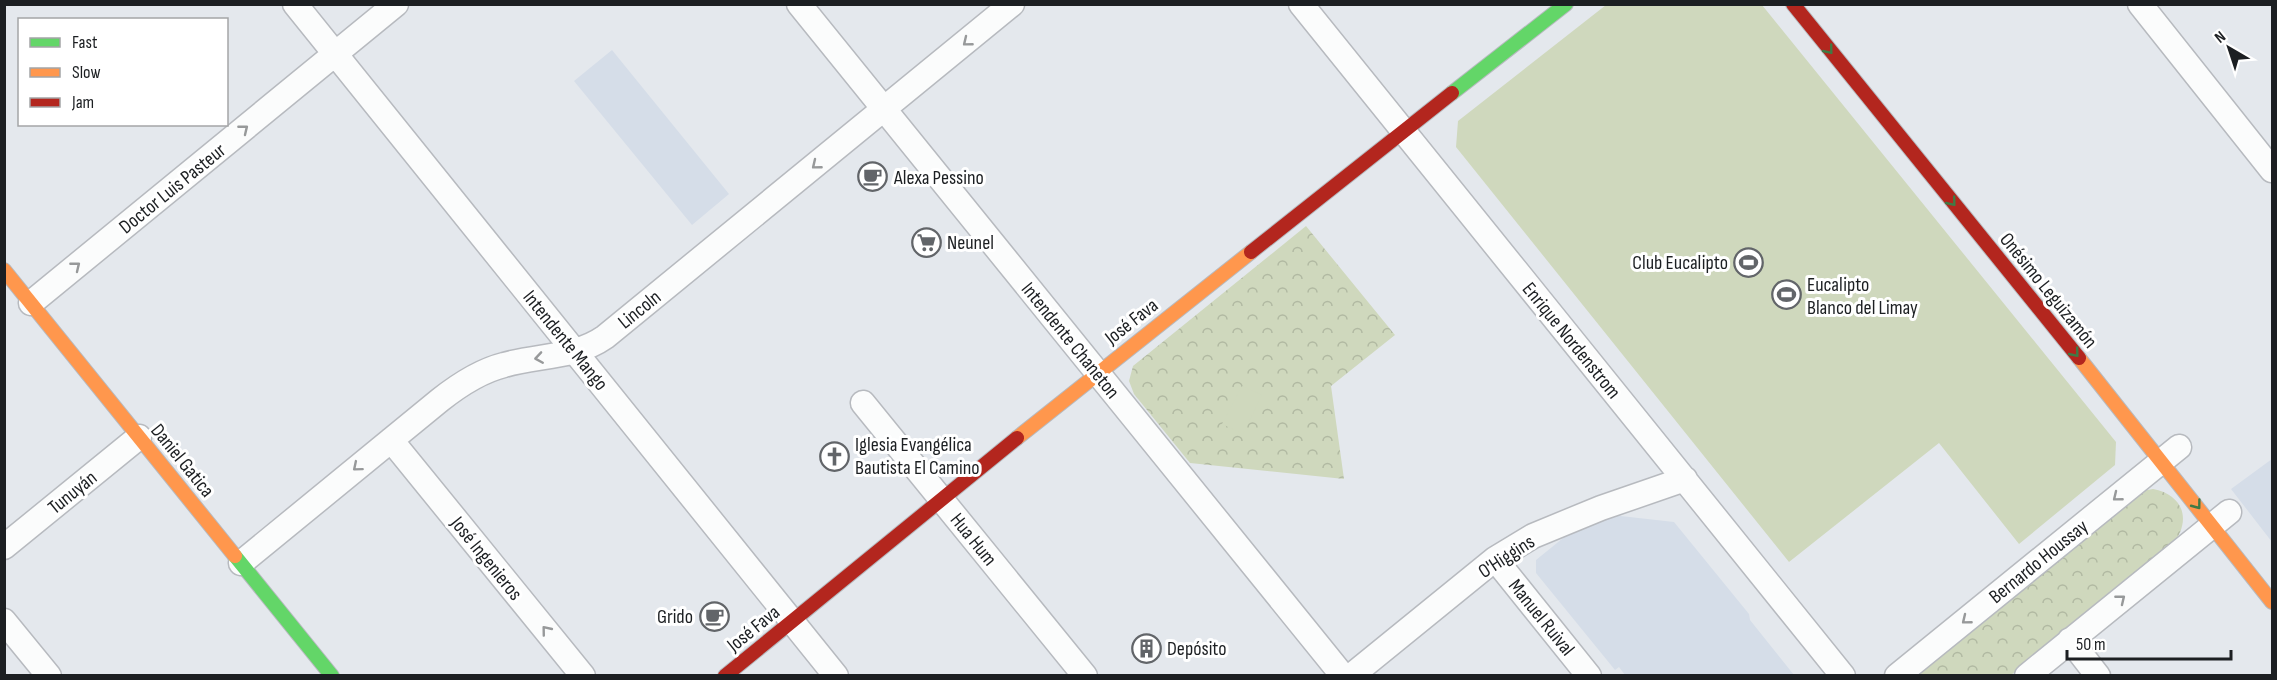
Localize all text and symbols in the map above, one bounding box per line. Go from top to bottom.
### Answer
legend [18,18,228,126]
north arrow [2199,18,2259,78]
text: N [2211,27,2230,48]
text: Fast [72,32,98,53]
one-way arrow [962,34,973,45]
one-way arrow [1822,43,1833,54]
text: Slow [72,62,101,83]
text: Jam [71,92,94,113]
one-way arrow [237,125,248,136]
street label: Doctor Luis Pasteur [114,138,231,239]
one-way arrow [811,158,822,169]
cafe icon: Alexa Pessino [857,161,889,193]
place label: Alexa Pessino [893,166,984,190]
one-way arrow [1945,195,1956,206]
supermarket icon: Neunel [910,226,942,258]
street label: Onésimo Leguizamón [1994,228,2102,353]
place label: Neunel [947,231,994,255]
sports icon: Club Eucalipto [1733,246,1765,278]
place label: Club Eucalipto [1632,251,1728,275]
one-way arrow [69,262,80,273]
place label: Eucalipto Blanco del Limay [1807,273,1918,320]
street label: Intendente Chaneton [1016,278,1124,404]
street label: Enrique Nordenstrom [1517,278,1626,404]
sports icon: Eucalipto Blanco del Limay [1770,279,1802,311]
street label: Lincoln [613,285,666,334]
street label: Intendente Mango [518,286,613,396]
street label: José Fava [1100,294,1163,351]
one-way arrow [2067,346,2078,357]
one-way arrow [535,352,544,364]
street label: Daniel Gatica [145,419,219,502]
place label: Iglesia Evangélica Bautista El Camino [855,433,980,480]
church icon: Iglesia Evangélica Bautista El Camino [818,440,850,472]
one-way arrow [353,460,364,471]
street label: Tunuyán [43,466,102,520]
one-way arrow [2113,490,2124,501]
one-way arrow [2189,499,2200,510]
street label: Hua Hum [945,508,1002,571]
street label: José Ingenieros [445,511,527,605]
street label: Bernardo Houssay [1984,514,2093,609]
street label: O'Higgins [1474,530,1539,584]
street label: Manuel Ruival [1503,574,1579,661]
one-way arrow [2114,595,2125,606]
cafe icon: Grido [698,600,730,632]
street label: José Fava [722,600,785,658]
place label: Grido [657,605,693,629]
one-way arrow [1962,613,1973,624]
scale bar [2067,623,2230,661]
one-way arrow [542,626,553,637]
building icon: Depósito [1130,632,1162,664]
text: 50 m [2076,634,2106,655]
place label: Depósito [1167,637,1227,661]

